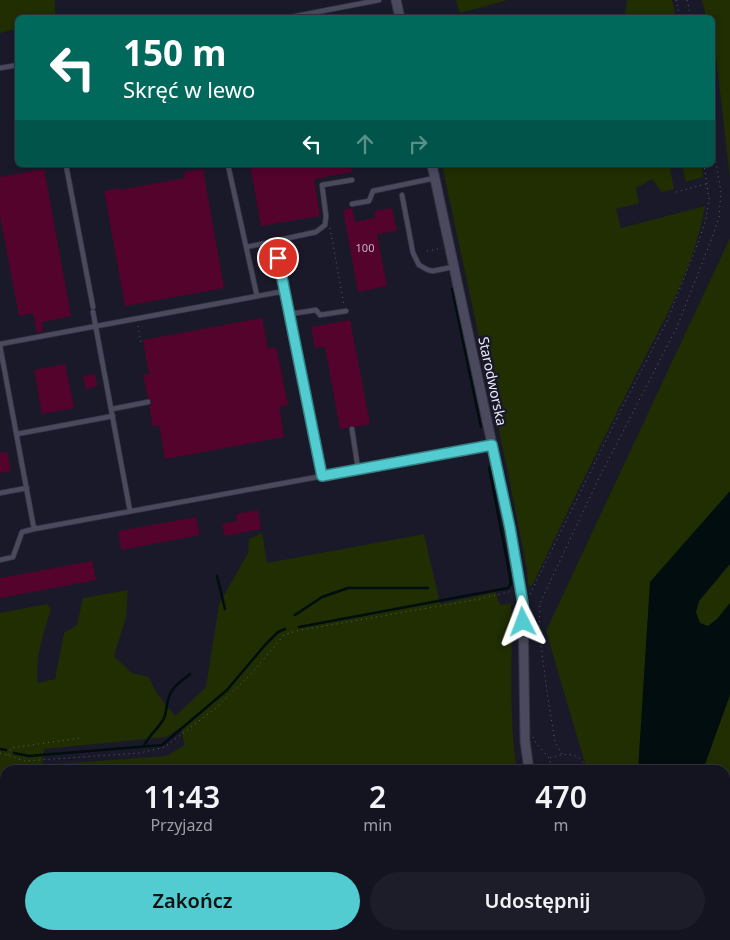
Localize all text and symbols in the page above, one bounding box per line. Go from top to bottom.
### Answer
text: 150 m [123,29,226,76]
icon: left [40,35,105,100]
text: Skręć w lewo [123,74,255,104]
icon: left [298,130,326,158]
icon: ahead [351,130,379,158]
icon: right [404,130,432,158]
pin [257,237,299,279]
house number: 100 [356,240,374,255]
icon: arrive [264,244,292,272]
street label: Starodworska [474,335,512,427]
position arrow [496,595,548,647]
text: 11:43 [143,776,220,817]
text: 2 [369,776,386,817]
text: 470 [535,776,587,817]
text: Przyjazd [150,814,213,836]
text: min [363,814,392,836]
text: m [554,814,569,836]
button: Zakończ [25,872,360,930]
button: Udostępnij [370,872,705,930]

